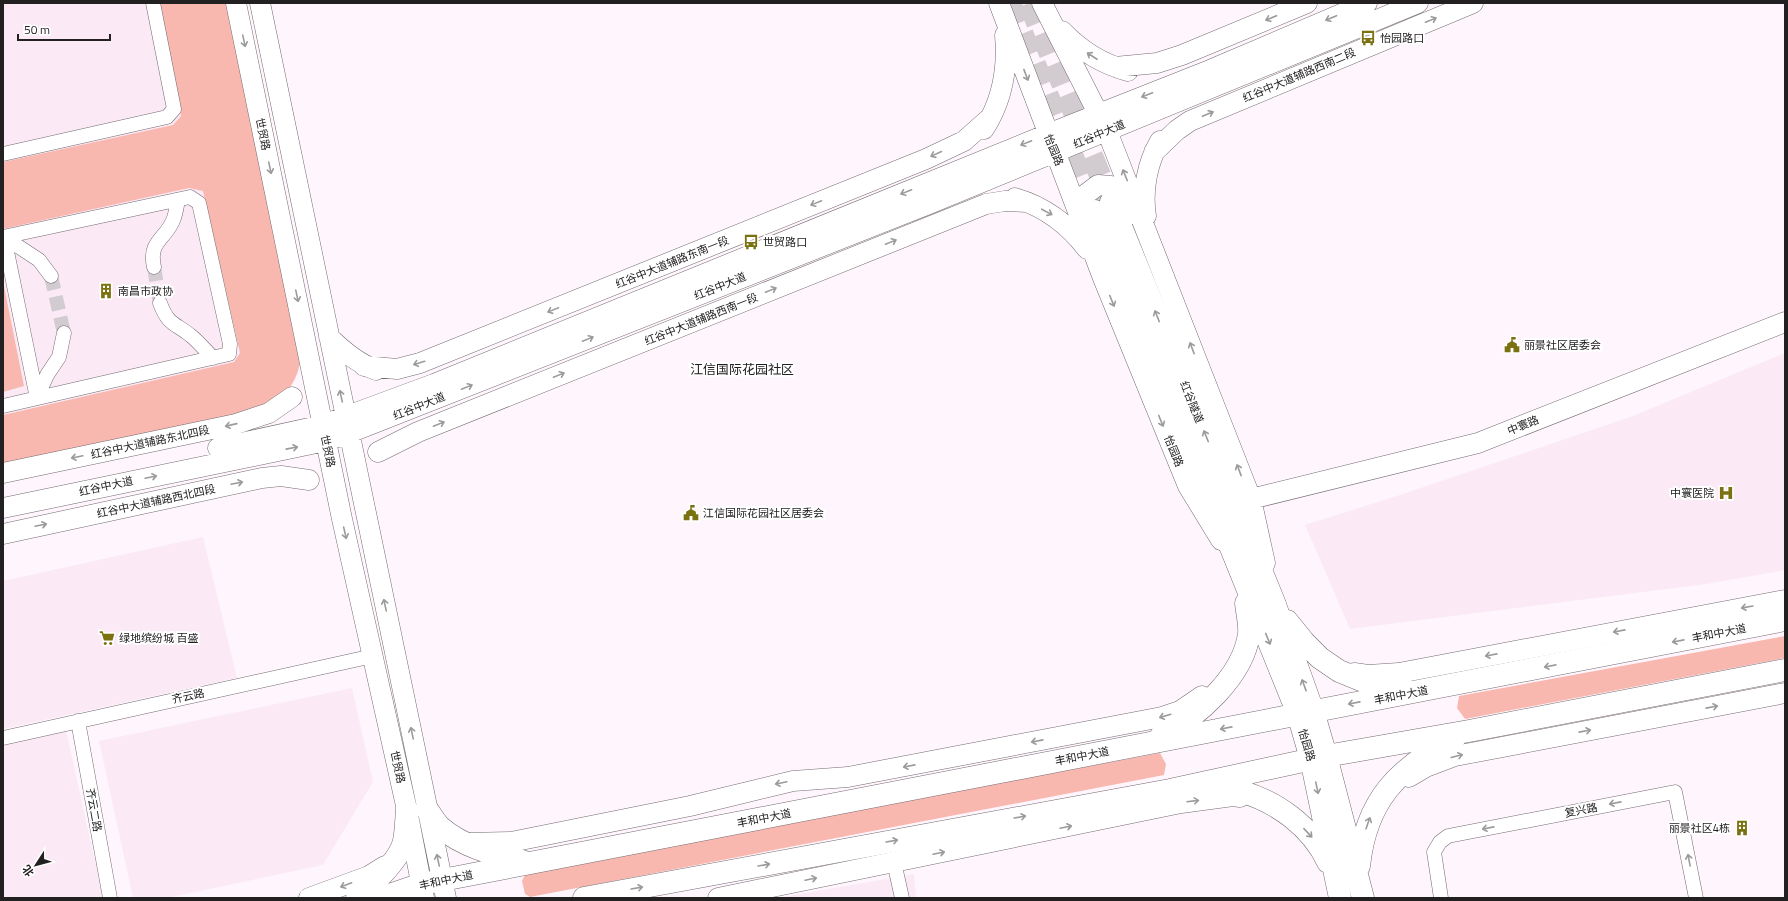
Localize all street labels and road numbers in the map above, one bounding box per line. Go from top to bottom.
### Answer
street label: 红谷中大道辅路西南二段 [1240,44,1358,106]
street label: 世贸路 [252,116,274,152]
street label: 红谷中大道 [1071,116,1127,152]
street label: 怡园路 [1040,132,1068,168]
street label: 红谷中大道辅路东南一段 [613,233,731,291]
street label: 红谷中大道 [692,270,748,302]
street label: 红谷中大道辅路西南一段 [642,289,760,349]
street label: 红谷隧道 [1176,379,1208,425]
street label: 红谷中大道 [391,388,447,424]
street label: 中寰路 [1505,411,1541,439]
street label: 红谷中大道辅路东北四段 [89,422,211,462]
street label: 世贸路 [317,433,339,469]
street label: 怡园路 [1160,433,1188,469]
street label: 红谷中大道 [77,472,135,500]
street label: 红谷中大道辅路西北四段 [95,481,217,521]
street label: 丰和中大道 [1690,620,1748,646]
street label: 丰和中大道 [1372,682,1430,708]
street label: 齐云路 [170,685,206,707]
street label: 怡园路 [1295,727,1319,763]
street label: 丰和中大道 [1053,743,1111,769]
street label: 世贸路 [386,749,410,785]
street label: 齐云二路 [82,787,106,833]
street label: 复兴路 [1563,799,1599,821]
street label: 丰和中大道 [735,805,793,831]
street label: 丰和中大道 [417,866,475,894]

